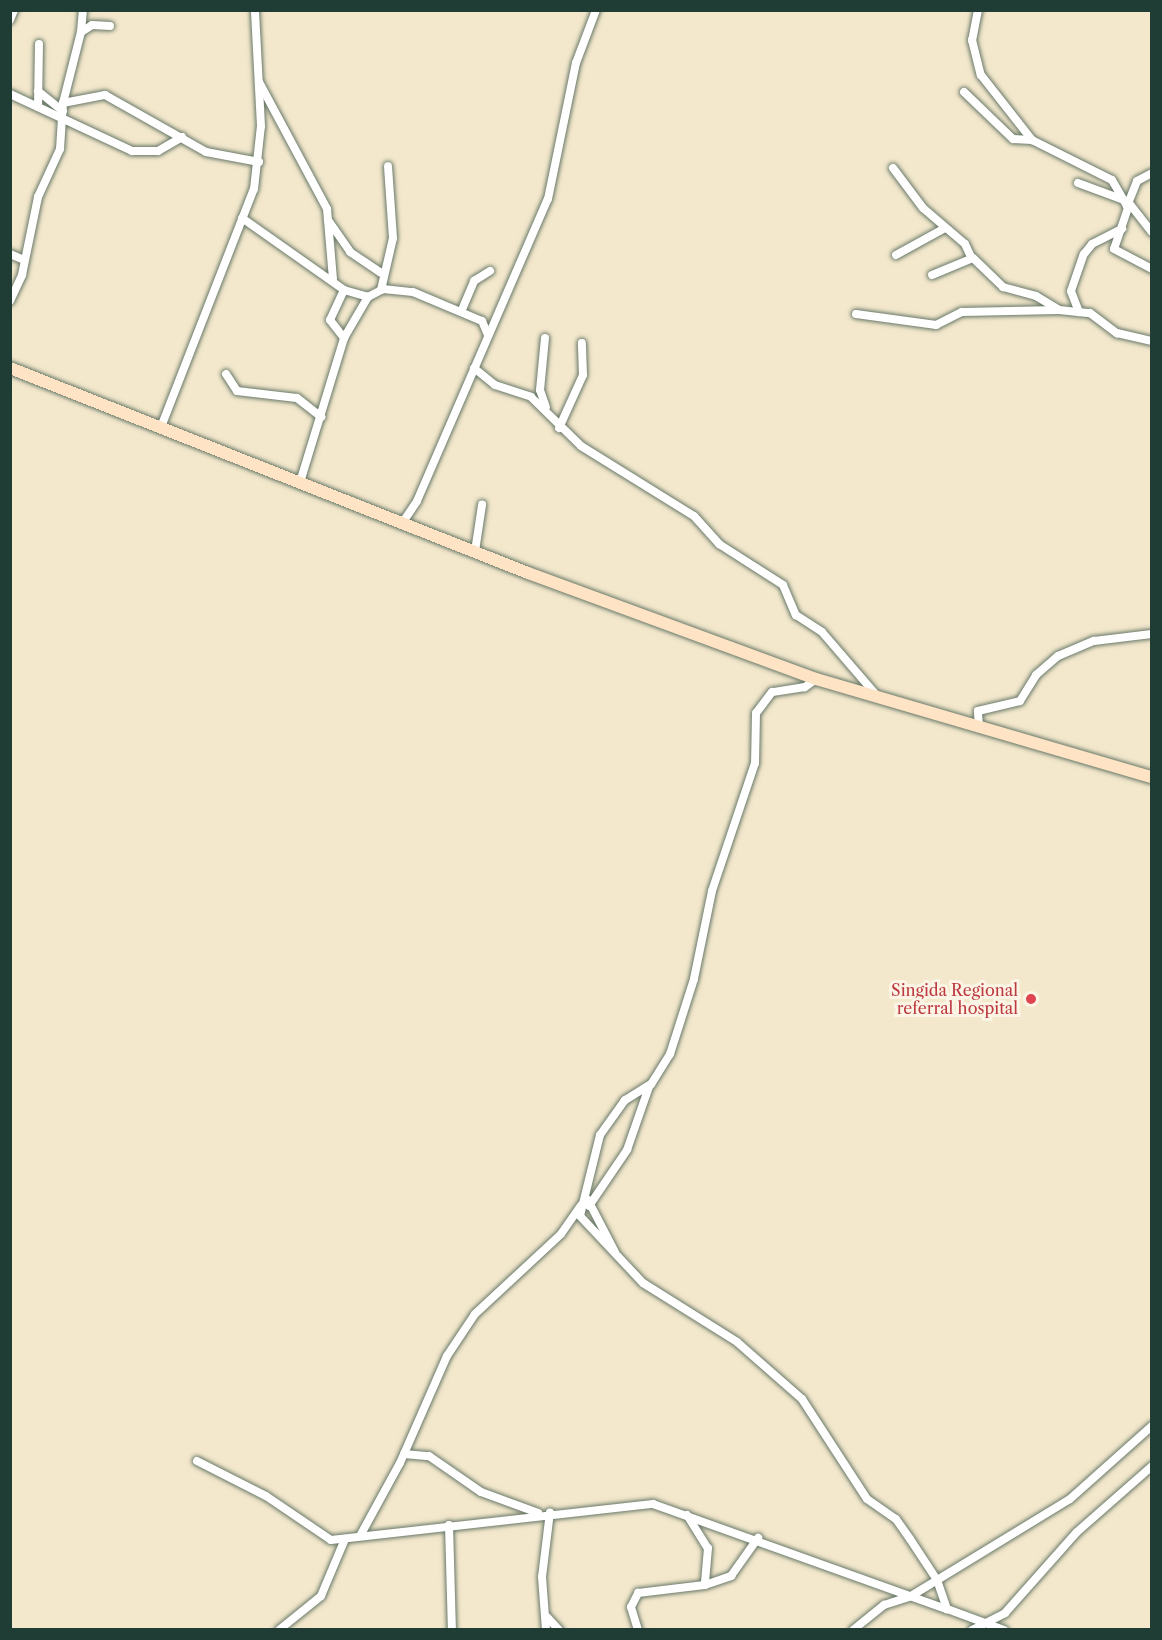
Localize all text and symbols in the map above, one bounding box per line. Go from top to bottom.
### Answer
place label: Singida Regional referral hospital [891,980,1018,1018]
marker: Singida Regional referral hospital [1022,990,1040,1008]

